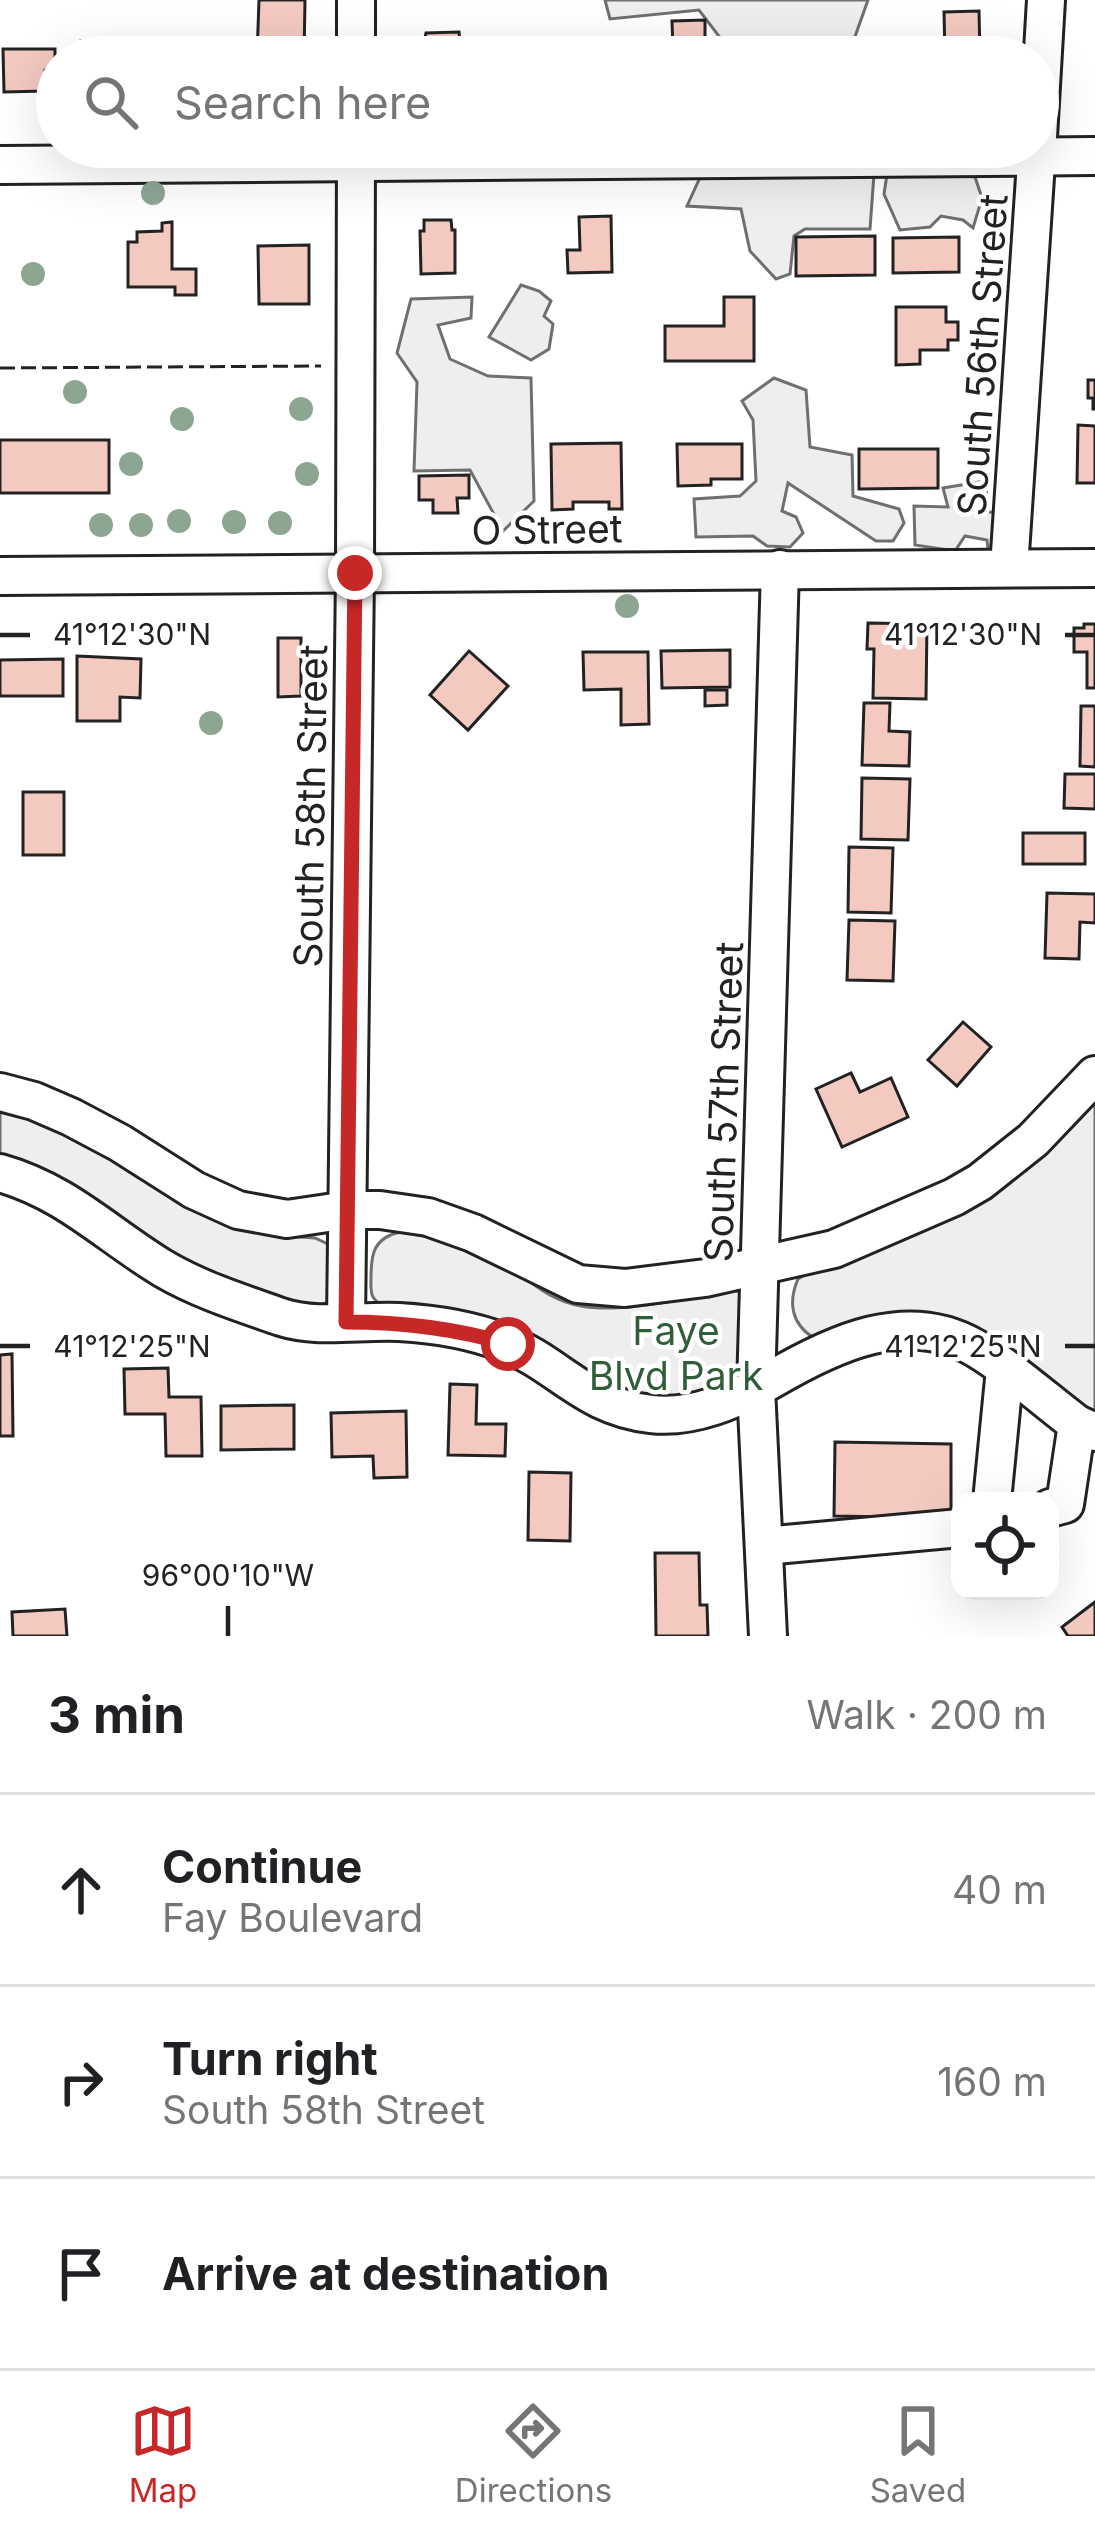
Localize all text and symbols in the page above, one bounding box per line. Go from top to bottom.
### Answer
search box [36,36,1059,168]
icon: search [78,69,144,135]
text: Search here [174,75,431,130]
street label: South 56th Street [947,192,1017,518]
street label: O Street [471,504,623,554]
route end [328,546,382,600]
text: 41°12'30"N [53,616,211,652]
text: 41°12'30"N [884,616,1042,652]
street label: South 58th Street [284,644,336,968]
street label: South 57th Street [694,941,752,1263]
park label: Faye Blvd Park [589,1307,763,1399]
route start [481,1317,535,1371]
text: 41°12'25"N [53,1328,211,1364]
text: 41°12'25"N [884,1328,1042,1364]
map controls [951,1492,1059,1600]
button: locate [951,1492,1059,1600]
text: 96°00'10"W [142,1557,314,1593]
text: 3 min [48,1684,185,1745]
text: Walk · 200 m [807,1691,1047,1738]
text: Continue [162,1839,362,1894]
icon: ahead [48,1857,114,1923]
text: 40 m [952,1866,1047,1913]
text: Fay Boulevard [162,1894,423,1941]
text: Turn right [162,2031,378,2086]
icon: right [48,2049,114,2115]
text: 160 m [937,2058,1047,2105]
text: South 58th Street [162,2086,485,2133]
icon: arrive [48,2241,114,2307]
text: Arrive at destination [162,2246,609,2301]
tab: Map [129,2398,197,2510]
tab: Directions [455,2398,612,2510]
tab: Saved [870,2398,966,2510]

